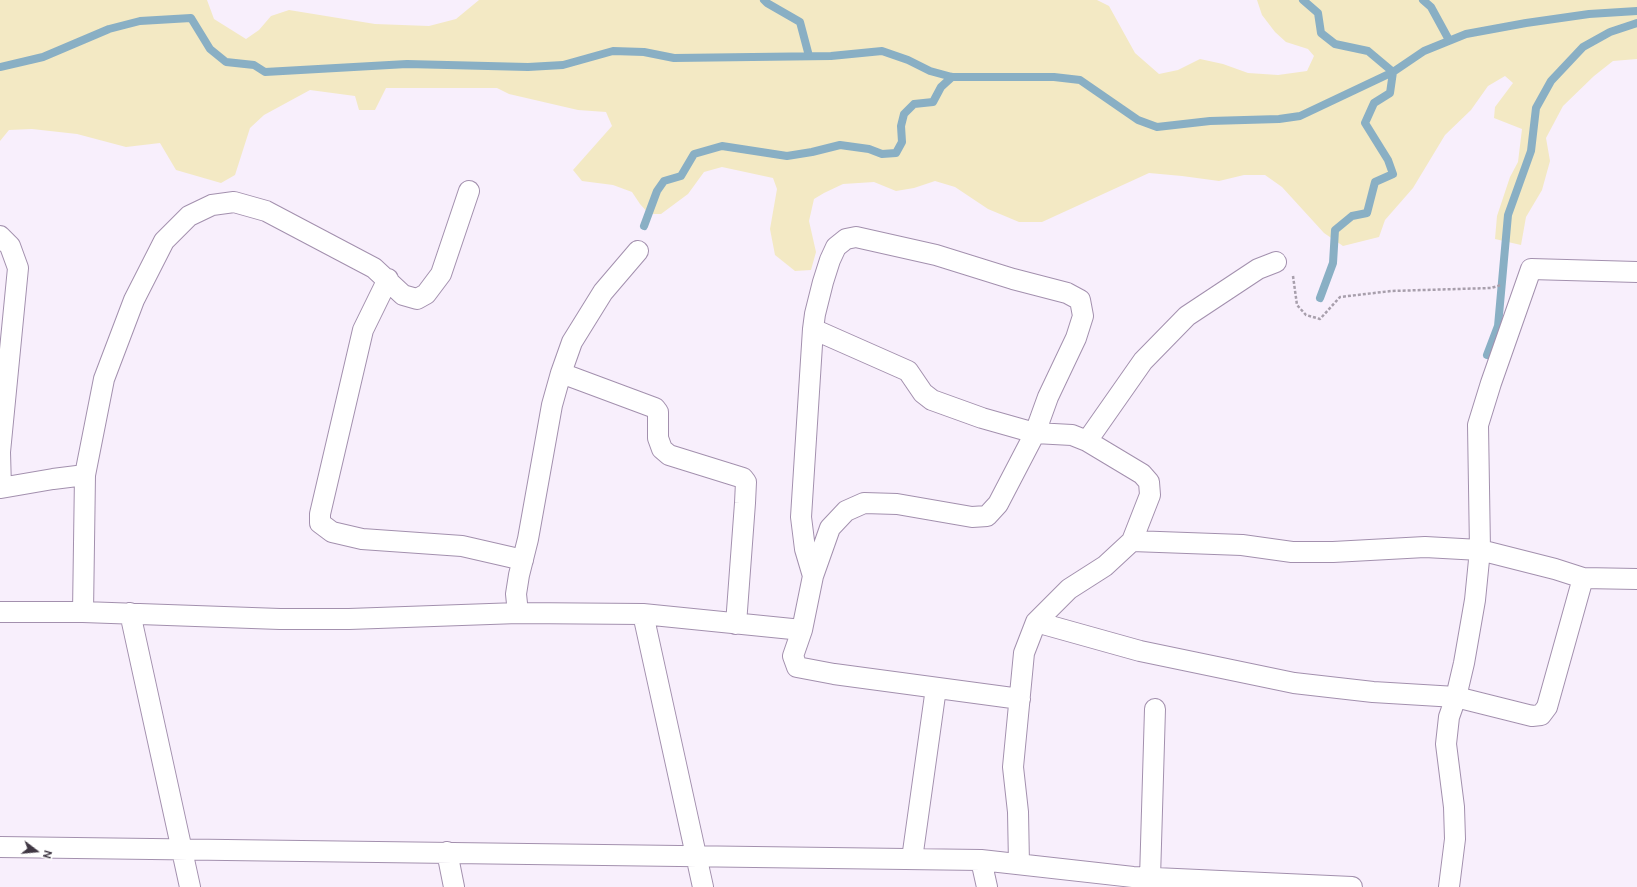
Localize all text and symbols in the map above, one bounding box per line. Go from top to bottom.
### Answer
north arrow [16,831,56,871]
text: N [41,849,54,860]

